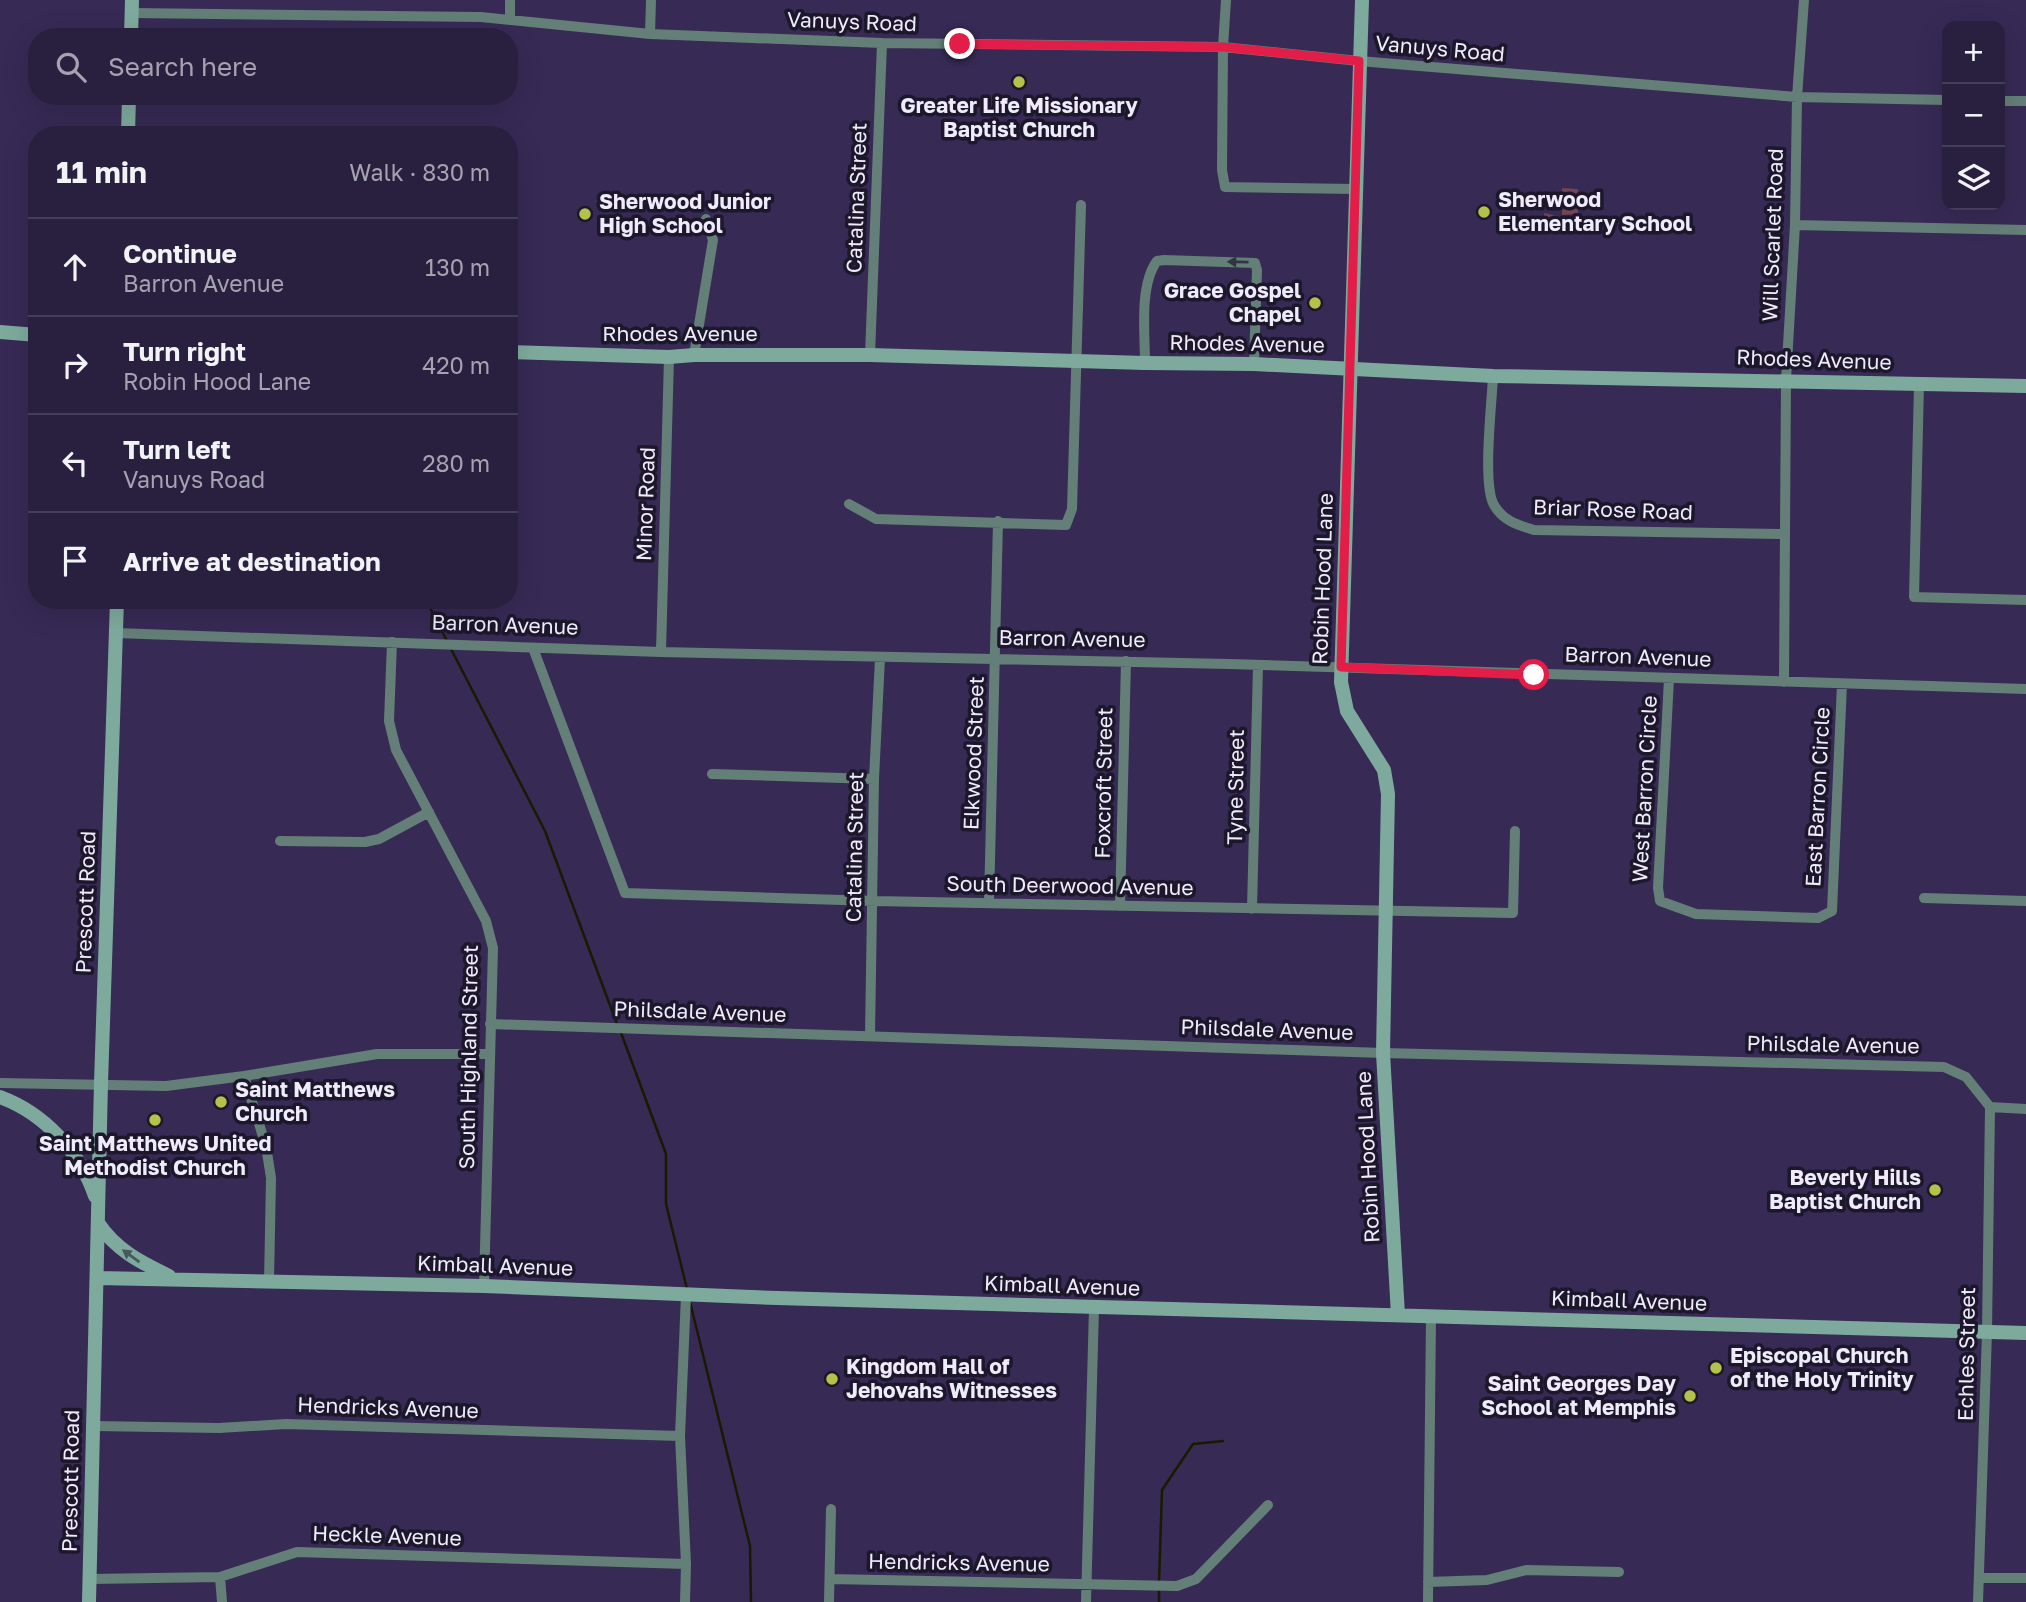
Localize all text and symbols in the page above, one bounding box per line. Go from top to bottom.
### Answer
street label: Vanuys Road [787,6,917,36]
map controls [1942,21,2005,210]
button: + [1942,21,2005,84]
search box [28,28,518,105]
route end [944,28,975,59]
street label: Vanuys Road [1374,29,1506,67]
icon: search [52,48,90,86]
text: Search here [108,51,257,82]
marker: Greater Life Missionary Baptist Church [1011,74,1027,90]
button: − [1942,84,2005,147]
place label: Greater Life Missionary Baptist Church [900,92,1138,142]
street label: Catalina Street [840,122,872,274]
button: layers [1942,147,2005,210]
street label: Will Scarlet Road [1756,148,1788,322]
text: 11 min [56,154,147,190]
text: Walk · 830 m [349,158,490,186]
place label: Sherwood Elementary School [1498,186,1692,236]
place label: Sherwood Junior High School [599,188,771,238]
marker: Sherwood Elementary School [1476,204,1492,220]
marker: Sherwood Junior High School [577,206,593,222]
text: Continue [123,238,237,269]
icon: ahead [56,248,94,286]
text: 130 m [425,253,490,281]
one-way arrow [1227,257,1249,268]
text: Barron Avenue [123,269,284,297]
place label: Grace Gospel Chapel [1164,277,1301,327]
marker: Grace Gospel Chapel [1307,295,1323,311]
street label: Rhodes Avenue [602,320,758,346]
street label: Rhodes Avenue [1169,329,1325,357]
text: Turn right [123,336,246,367]
street label: Rhodes Avenue [1736,343,1892,375]
icon: right [56,346,94,384]
text: 420 m [422,351,490,379]
text: Robin Hood Lane [123,367,311,395]
text: Turn left [123,434,231,465]
icon: left [56,444,94,482]
street label: Minor Road [630,446,660,561]
text: 280 m [422,449,490,477]
text: Vanuys Road [123,465,265,493]
street label: Robin Hood Lane [1306,493,1338,665]
street label: Briar Rose Road [1533,493,1693,525]
icon: arrive [56,542,94,580]
text: Arrive at destination [123,546,381,577]
street label: Barron Avenue [431,608,579,640]
street label: Barron Avenue [998,624,1146,652]
street label: Barron Avenue [1564,640,1712,672]
route start [1518,659,1549,690]
street label: Elkwood Street [957,676,989,830]
street label: West Barron Circle [1626,695,1662,883]
street label: East Barron Circle [1799,706,1835,888]
street label: Foxcroft Street [1089,707,1117,859]
street label: Tyne Street [1221,729,1249,845]
street label: Catalina Street [840,771,868,923]
street label: Prescott Road [70,830,100,974]
street label: South Deerwood Avenue [946,870,1194,900]
street label: South Highland Street [453,944,483,1169]
street label: Philsdale Avenue [613,995,787,1027]
street label: Philsdale Avenue [1180,1013,1354,1045]
street label: Philsdale Avenue [1746,1029,1920,1059]
street label: Robin Hood Lane [1350,1071,1384,1244]
place label: Saint Matthews Church [235,1076,395,1126]
marker: Saint Matthews Church [213,1094,229,1110]
marker: Saint Matthews United Methodist Church [147,1112,163,1128]
place label: Saint Matthews United Methodist Church [39,1130,271,1180]
place label: Beverly Hills Baptist Church [1769,1164,1921,1214]
marker: Beverly Hills Baptist Church [1927,1182,1943,1198]
one-way arrow [122,1249,140,1263]
street label: Kimball Avenue [416,1249,574,1281]
street label: Kimball Avenue [983,1269,1141,1301]
street label: Kimball Avenue [1550,1284,1708,1316]
street label: Echles Street [1952,1287,1980,1421]
place label: Episcopal Church of the Holy Trinity [1730,1342,1914,1392]
place label: Kingdom Hall of Jehovahs Witnesses [846,1353,1057,1403]
marker: Episcopal Church of the Holy Trinity [1708,1360,1724,1376]
place label: Saint Georges Day School at Memphis [1481,1370,1676,1420]
marker: Kingdom Hall of Jehovahs Witnesses [824,1371,840,1387]
marker: Saint Georges Day School at Memphis [1682,1388,1698,1404]
street label: Hendricks Avenue [297,1391,479,1423]
street label: Prescott Road [56,1410,84,1552]
street label: Heckle Avenue [312,1519,462,1551]
street label: Hendricks Avenue [868,1547,1050,1577]

